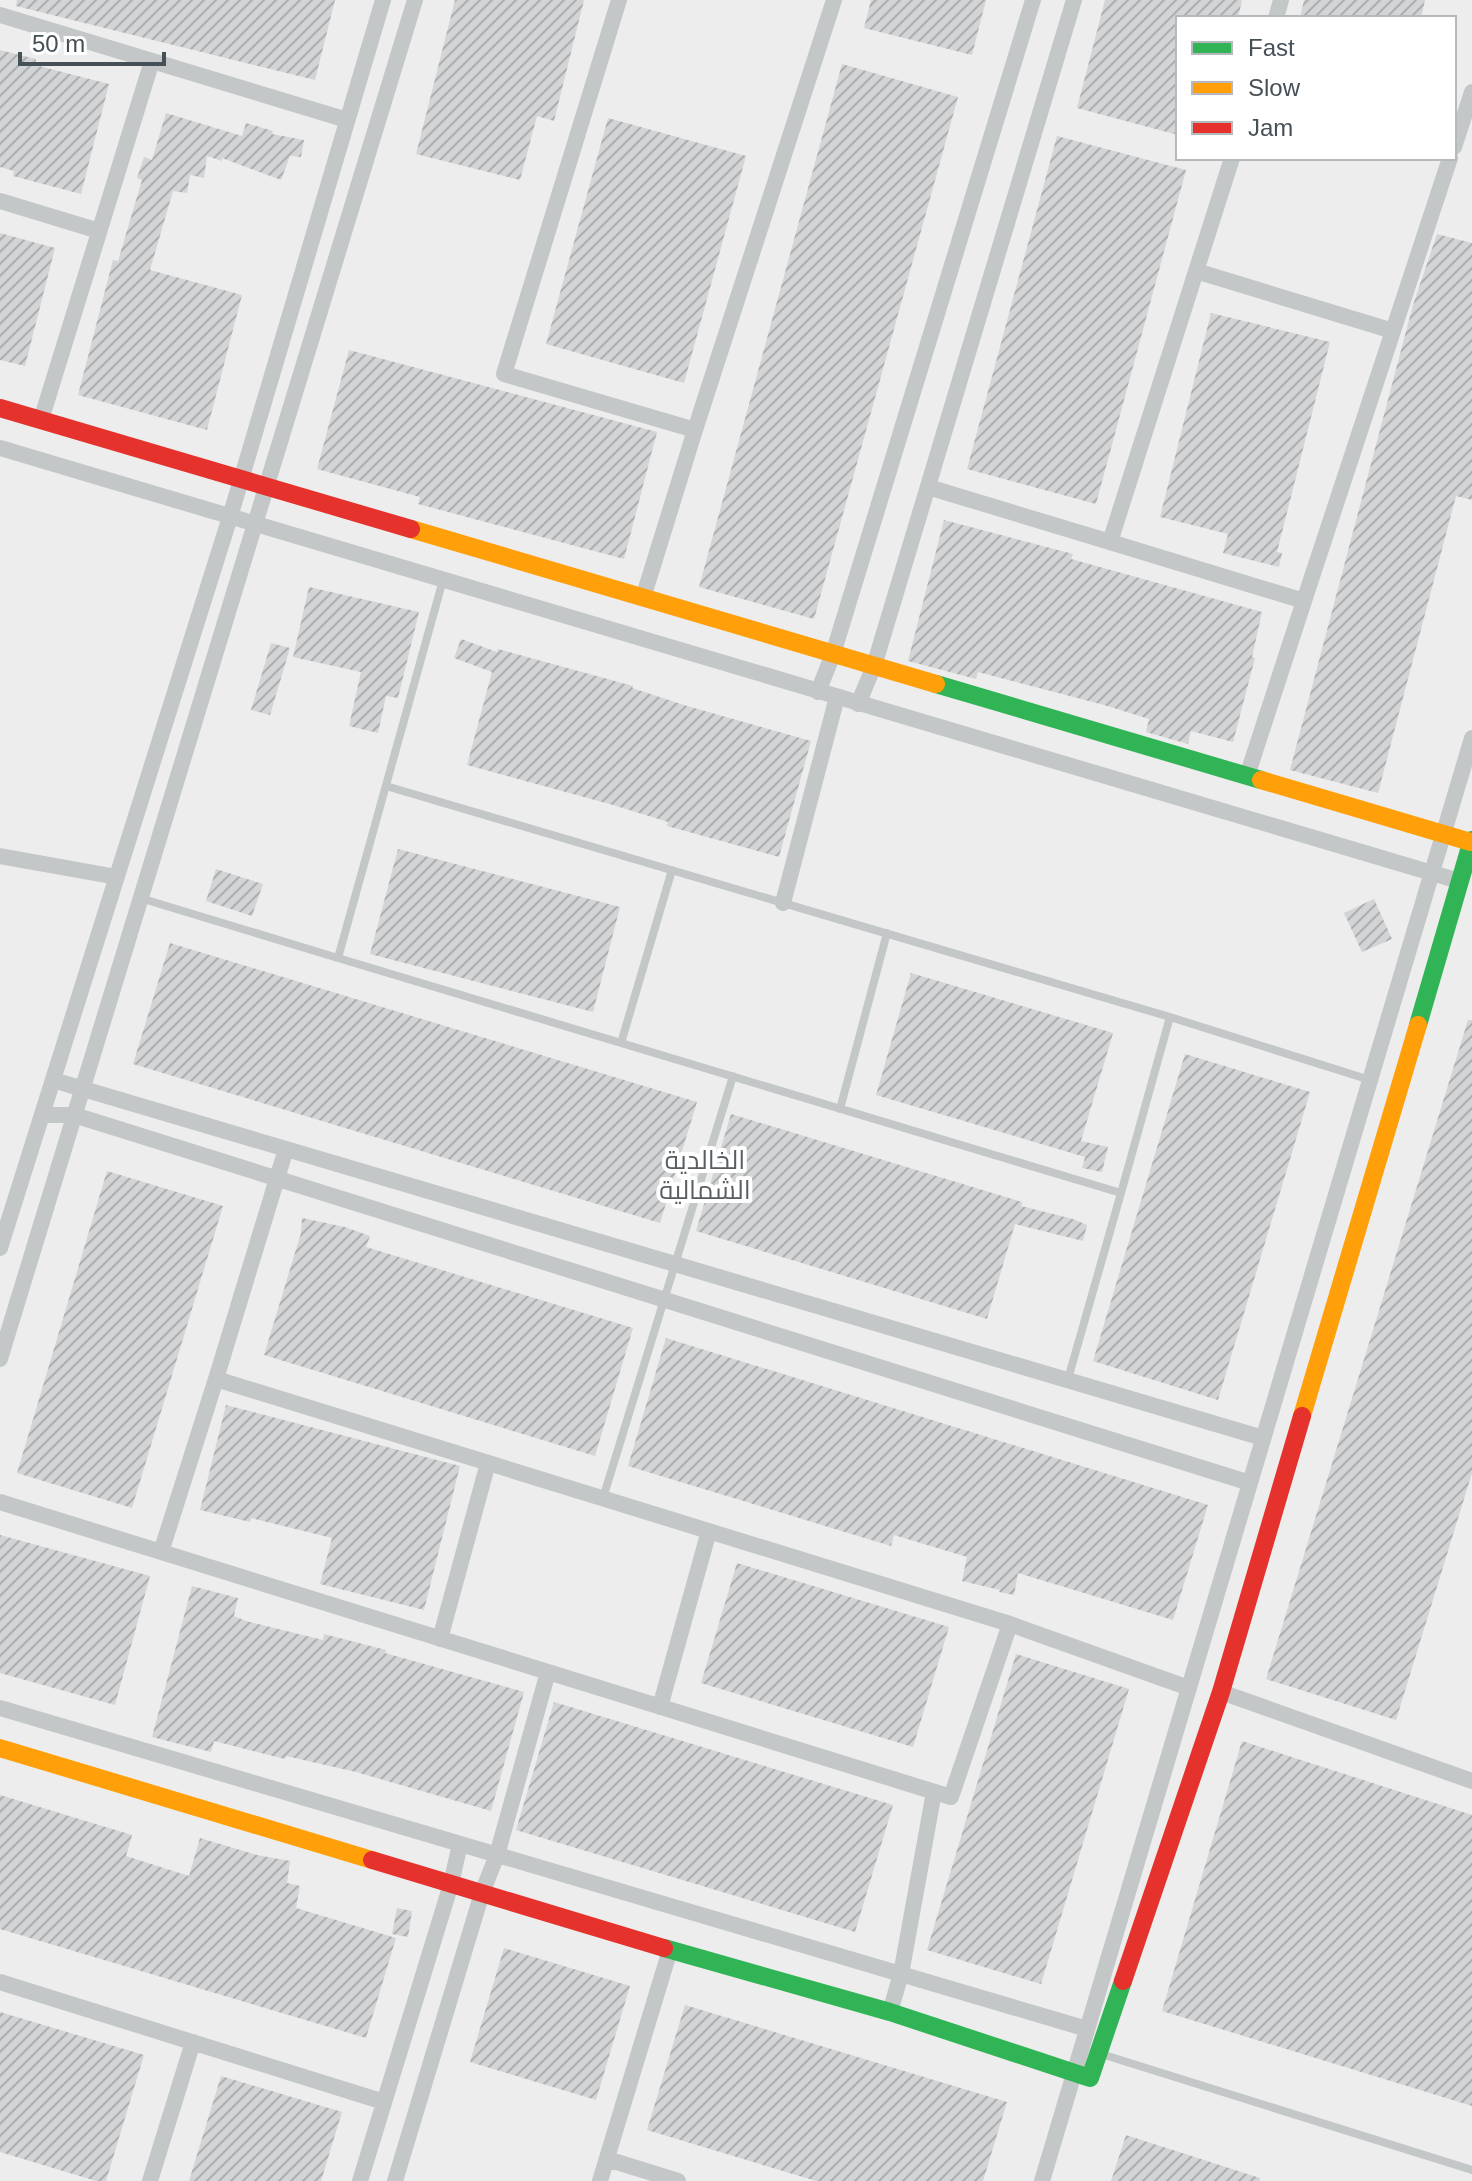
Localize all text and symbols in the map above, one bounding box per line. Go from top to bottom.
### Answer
scale bar [20,16,164,66]
legend [1176,16,1456,160]
text: 50 m [32,30,85,57]
text: Fast [1248,34,1295,61]
text: Slow [1248,74,1301,101]
text: Jam [1248,114,1293,141]
district label: الخالدية الشمالية [659,1145,751,1205]

